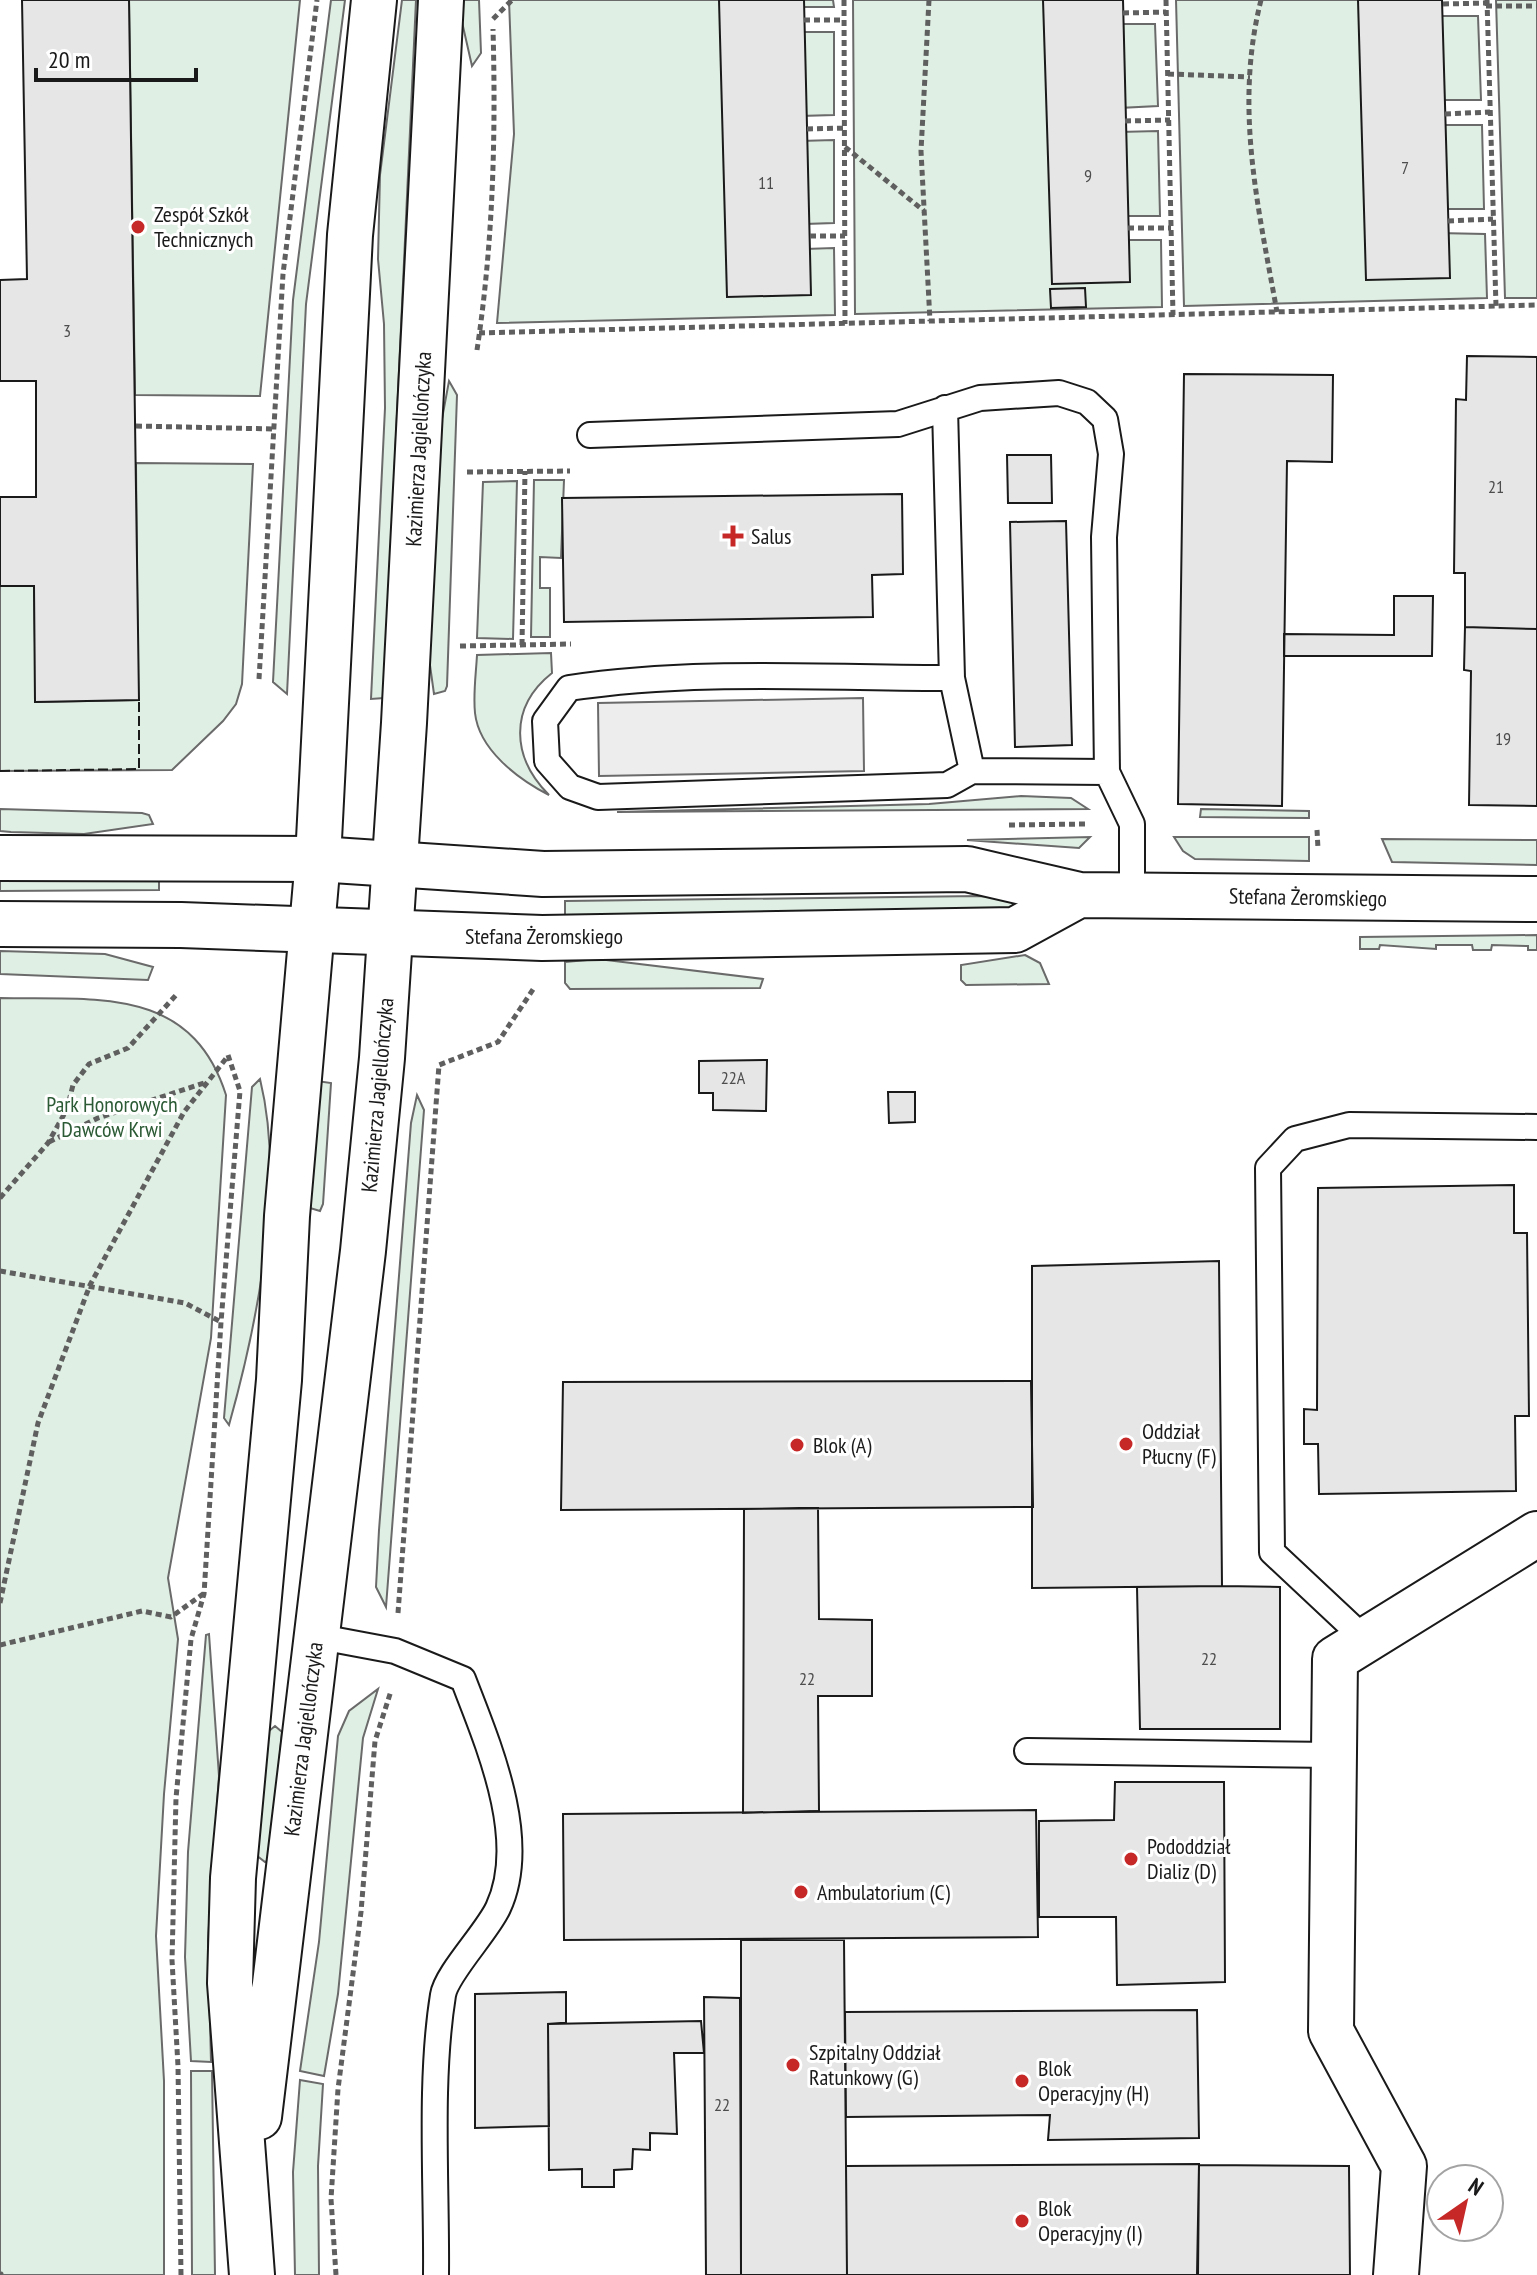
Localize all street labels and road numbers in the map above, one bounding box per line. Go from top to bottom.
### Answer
street label: Kazimierza Jagiellończyka [399,351,437,547]
street label: Stefana Żeromskiego [1229,882,1387,912]
street label: Stefana Żeromskiego [465,922,623,950]
street label: Kazimierza Jagiellończyka [355,996,399,1194]
street label: Kazimierza Jagiellończyka [277,1640,329,1838]

